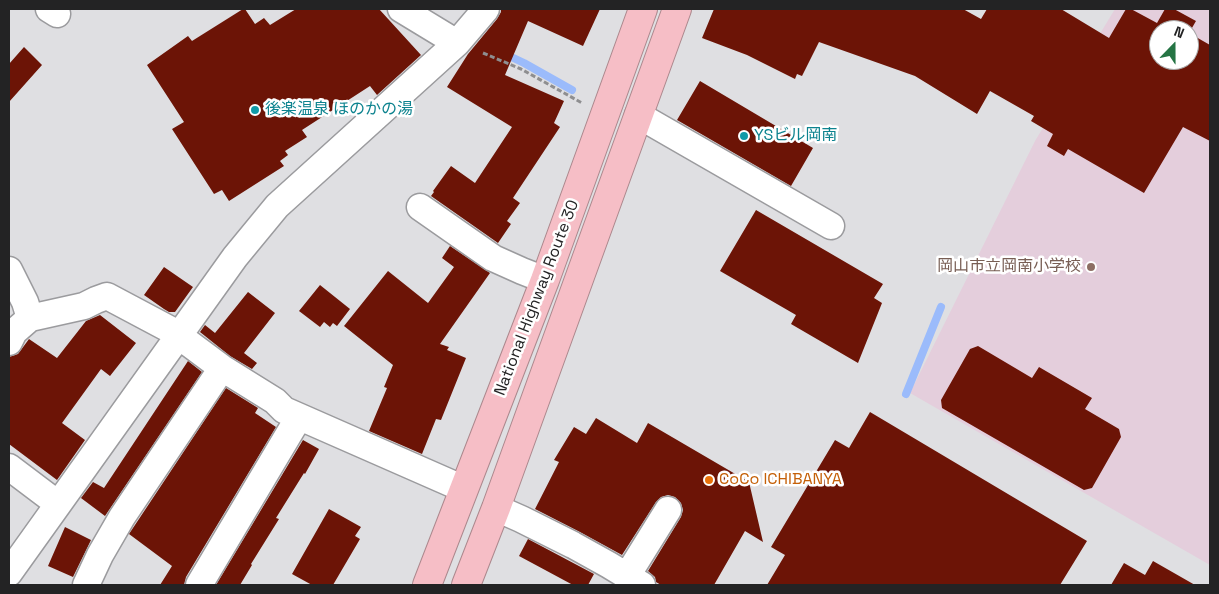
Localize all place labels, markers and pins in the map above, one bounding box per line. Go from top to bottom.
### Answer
place label: 後楽温泉 ほのかの湯 [265,100,413,120]
marker: 後楽温泉 ほのかの湯 [249,104,261,116]
place label: YSビル岡南 [754,126,837,146]
marker: YSビル岡南 [738,130,750,142]
place label: 岡山市立岡南小学校 [937,257,1081,277]
marker: 岡山市立岡南小学校 [1085,261,1097,273]
place label: CoCo ICHIBANYA [719,470,842,490]
marker: CoCo ICHIBANYA [703,474,715,486]

